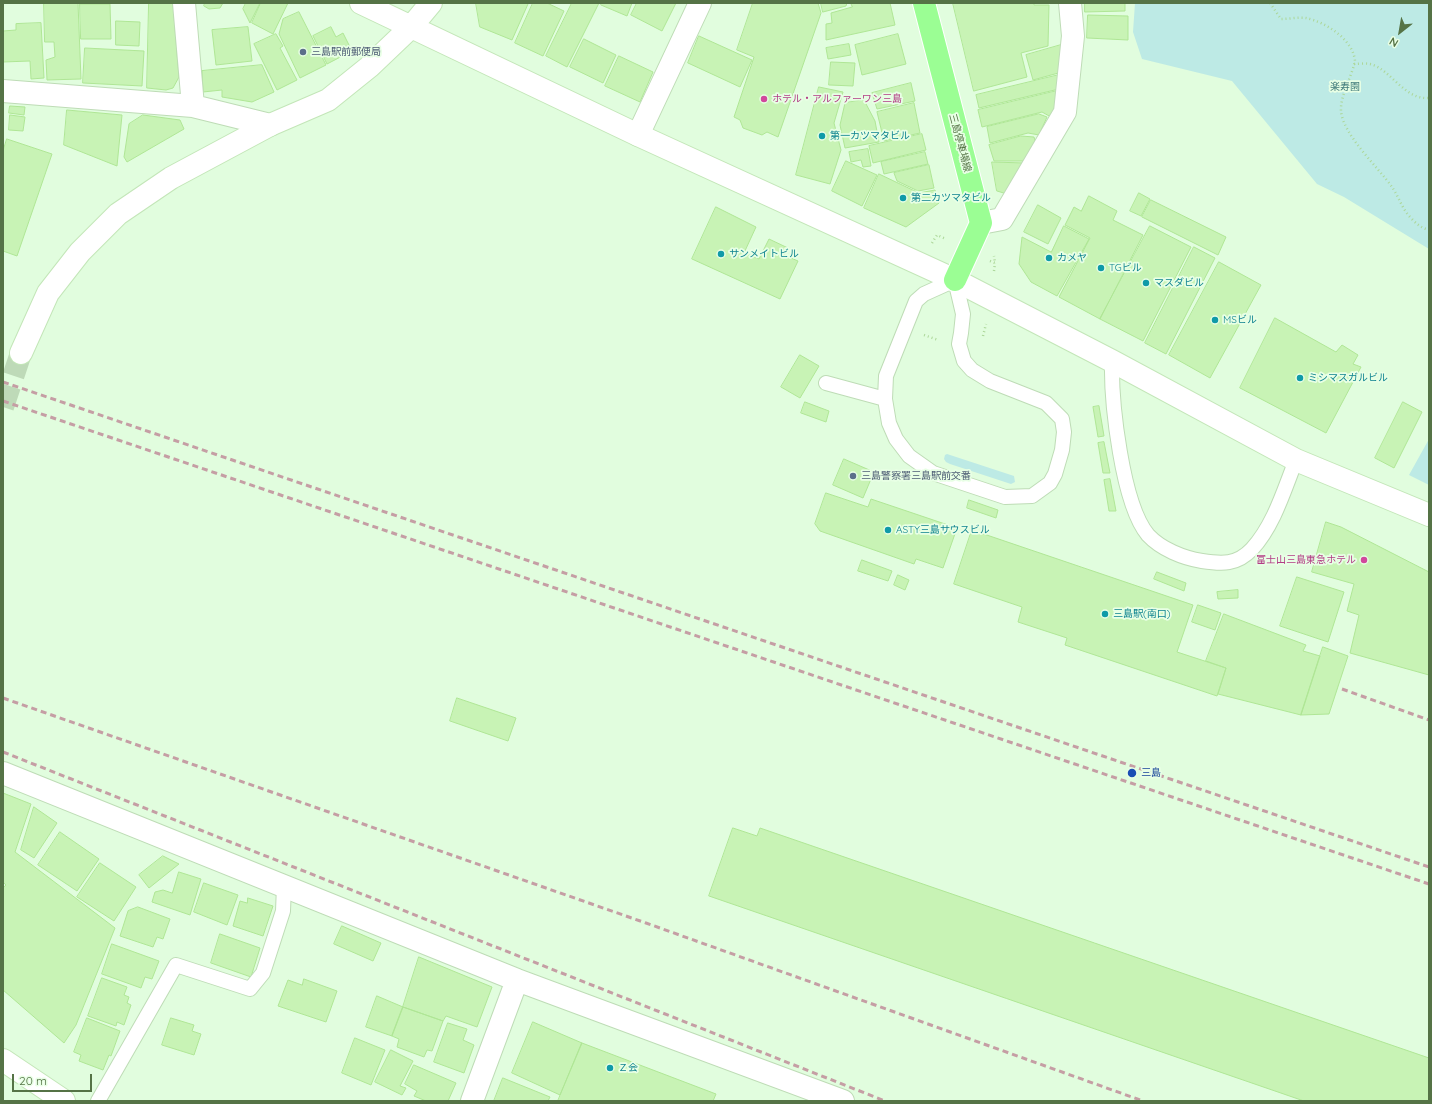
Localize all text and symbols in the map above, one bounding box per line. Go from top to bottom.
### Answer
north arrow [1380,12,1420,52]
text: N [1387,34,1401,50]
place label: 三島駅前郵便局 [311,46,381,58]
marker: 三島駅前郵便局 [298,47,308,57]
park label: 楽寿園 [1330,81,1360,93]
place label: ホテル・アルファーワン三島 [772,93,902,105]
marker: ホテル・アルファーワン三島 [759,94,769,104]
street label: 三島停車場線 [946,112,974,174]
place label: 第一カツマタビル [830,130,910,142]
marker: 第一カツマタビル [817,131,827,141]
place label: 第二カツマタビル [911,192,991,204]
marker: 第二カツマタビル [898,193,908,203]
place label: サンメイトビル [729,248,799,260]
marker: サンメイトビル [716,249,726,259]
place label: カメヤ [1057,252,1087,264]
marker: カメヤ [1044,253,1054,263]
place label: TGビル [1109,262,1142,274]
marker: TGビル [1096,263,1106,273]
place label: マスダビル [1154,277,1204,289]
marker: マスダビル [1141,278,1151,288]
place label: MSビル [1223,314,1257,326]
marker: MSビル [1210,315,1220,325]
place label: ミシマスガルビル [1308,372,1388,384]
marker: ミシマスガルビル [1295,373,1305,383]
place label: 三島警察署三島駅前交番 [861,470,971,482]
marker: 三島警察署三島駅前交番 [848,471,858,481]
place label: ASTY三島サウスビル [896,524,990,536]
marker: ASTY三島サウスビル [883,525,893,535]
place label: 富士山三島東急ホテル [1256,554,1356,566]
marker: 富士山三島東急ホテル [1359,555,1369,565]
place label: 三島駅(南口) [1113,608,1170,620]
marker: 三島駅(南口) [1100,609,1110,619]
marker: 三島 [1126,767,1138,779]
place label: 三島 [1141,767,1161,779]
place label: Ｚ会 [618,1062,638,1074]
marker: Ｚ会 [605,1063,615,1073]
scale bar [14,1066,94,1092]
text: 20 m [19,1073,47,1088]

